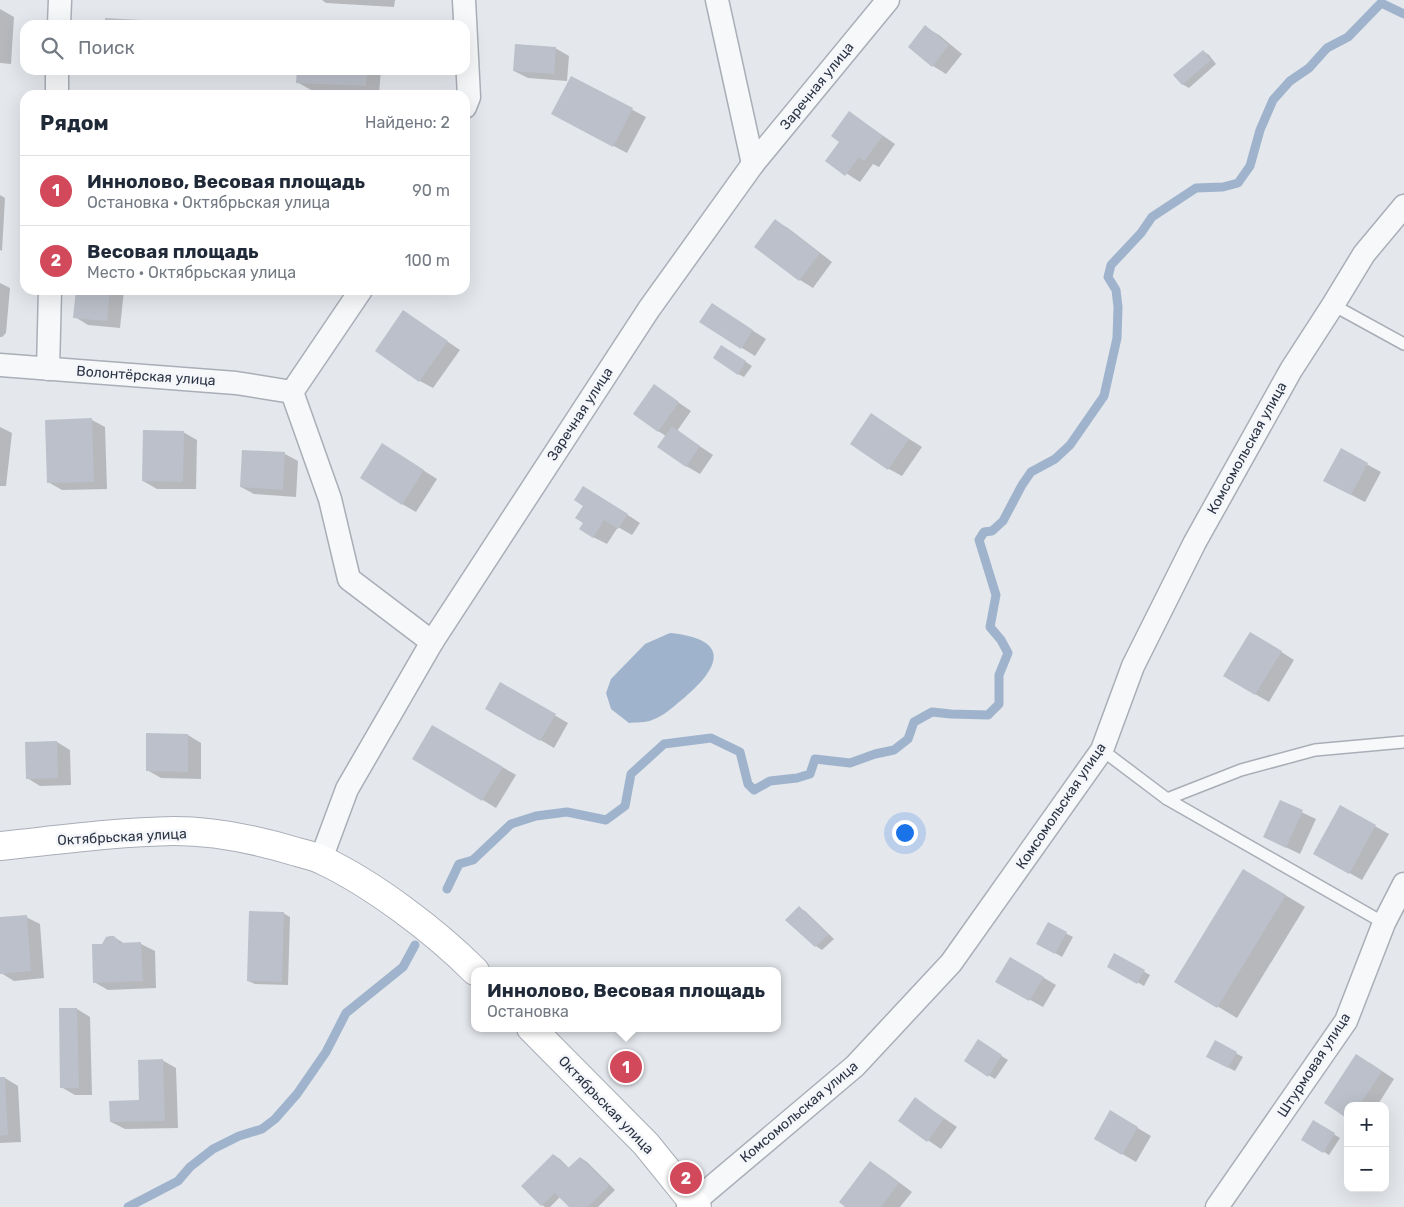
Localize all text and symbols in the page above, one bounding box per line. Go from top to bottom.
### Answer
search box [20,20,470,75]
icon: search [38,34,66,62]
text: Поиск [78,36,135,59]
street label: Заречная улица [776,39,858,133]
text: Рядом [40,110,109,135]
text: Найдено: 2 [365,113,450,132]
text: Иннолово, Весовая площадь [87,170,365,193]
text: 1 [52,181,60,200]
text: 90 m [412,181,450,200]
text: Остановка · Октябрьская улица [87,193,330,212]
text: Весовая площадь [87,240,259,263]
text: 2 [51,251,61,270]
text: 100 m [405,251,450,270]
text: Место · Октябрьская улица [87,263,296,282]
street label: Волонтёрская улица [76,363,216,389]
street label: Заречная улица [543,364,617,464]
street label: Комсомольская улица [1204,379,1290,517]
street label: Комсомольская улица [1012,740,1110,872]
your location [892,820,918,846]
street label: Октябрьская улица [57,825,187,849]
popup [471,967,781,1032]
text: Иннолово, Весовая площадь [487,979,765,1002]
text: Остановка [487,1002,569,1021]
street label: Штурмовая улица [1274,1010,1354,1120]
pin: 1 [610,1048,642,1086]
street label: Октябрьская улица [555,1052,657,1158]
street label: Комсомольская улица [737,1058,861,1166]
map controls [1344,1102,1389,1192]
button: + [1344,1102,1389,1147]
button: − [1344,1147,1389,1192]
pin: 2 [670,1159,702,1197]

